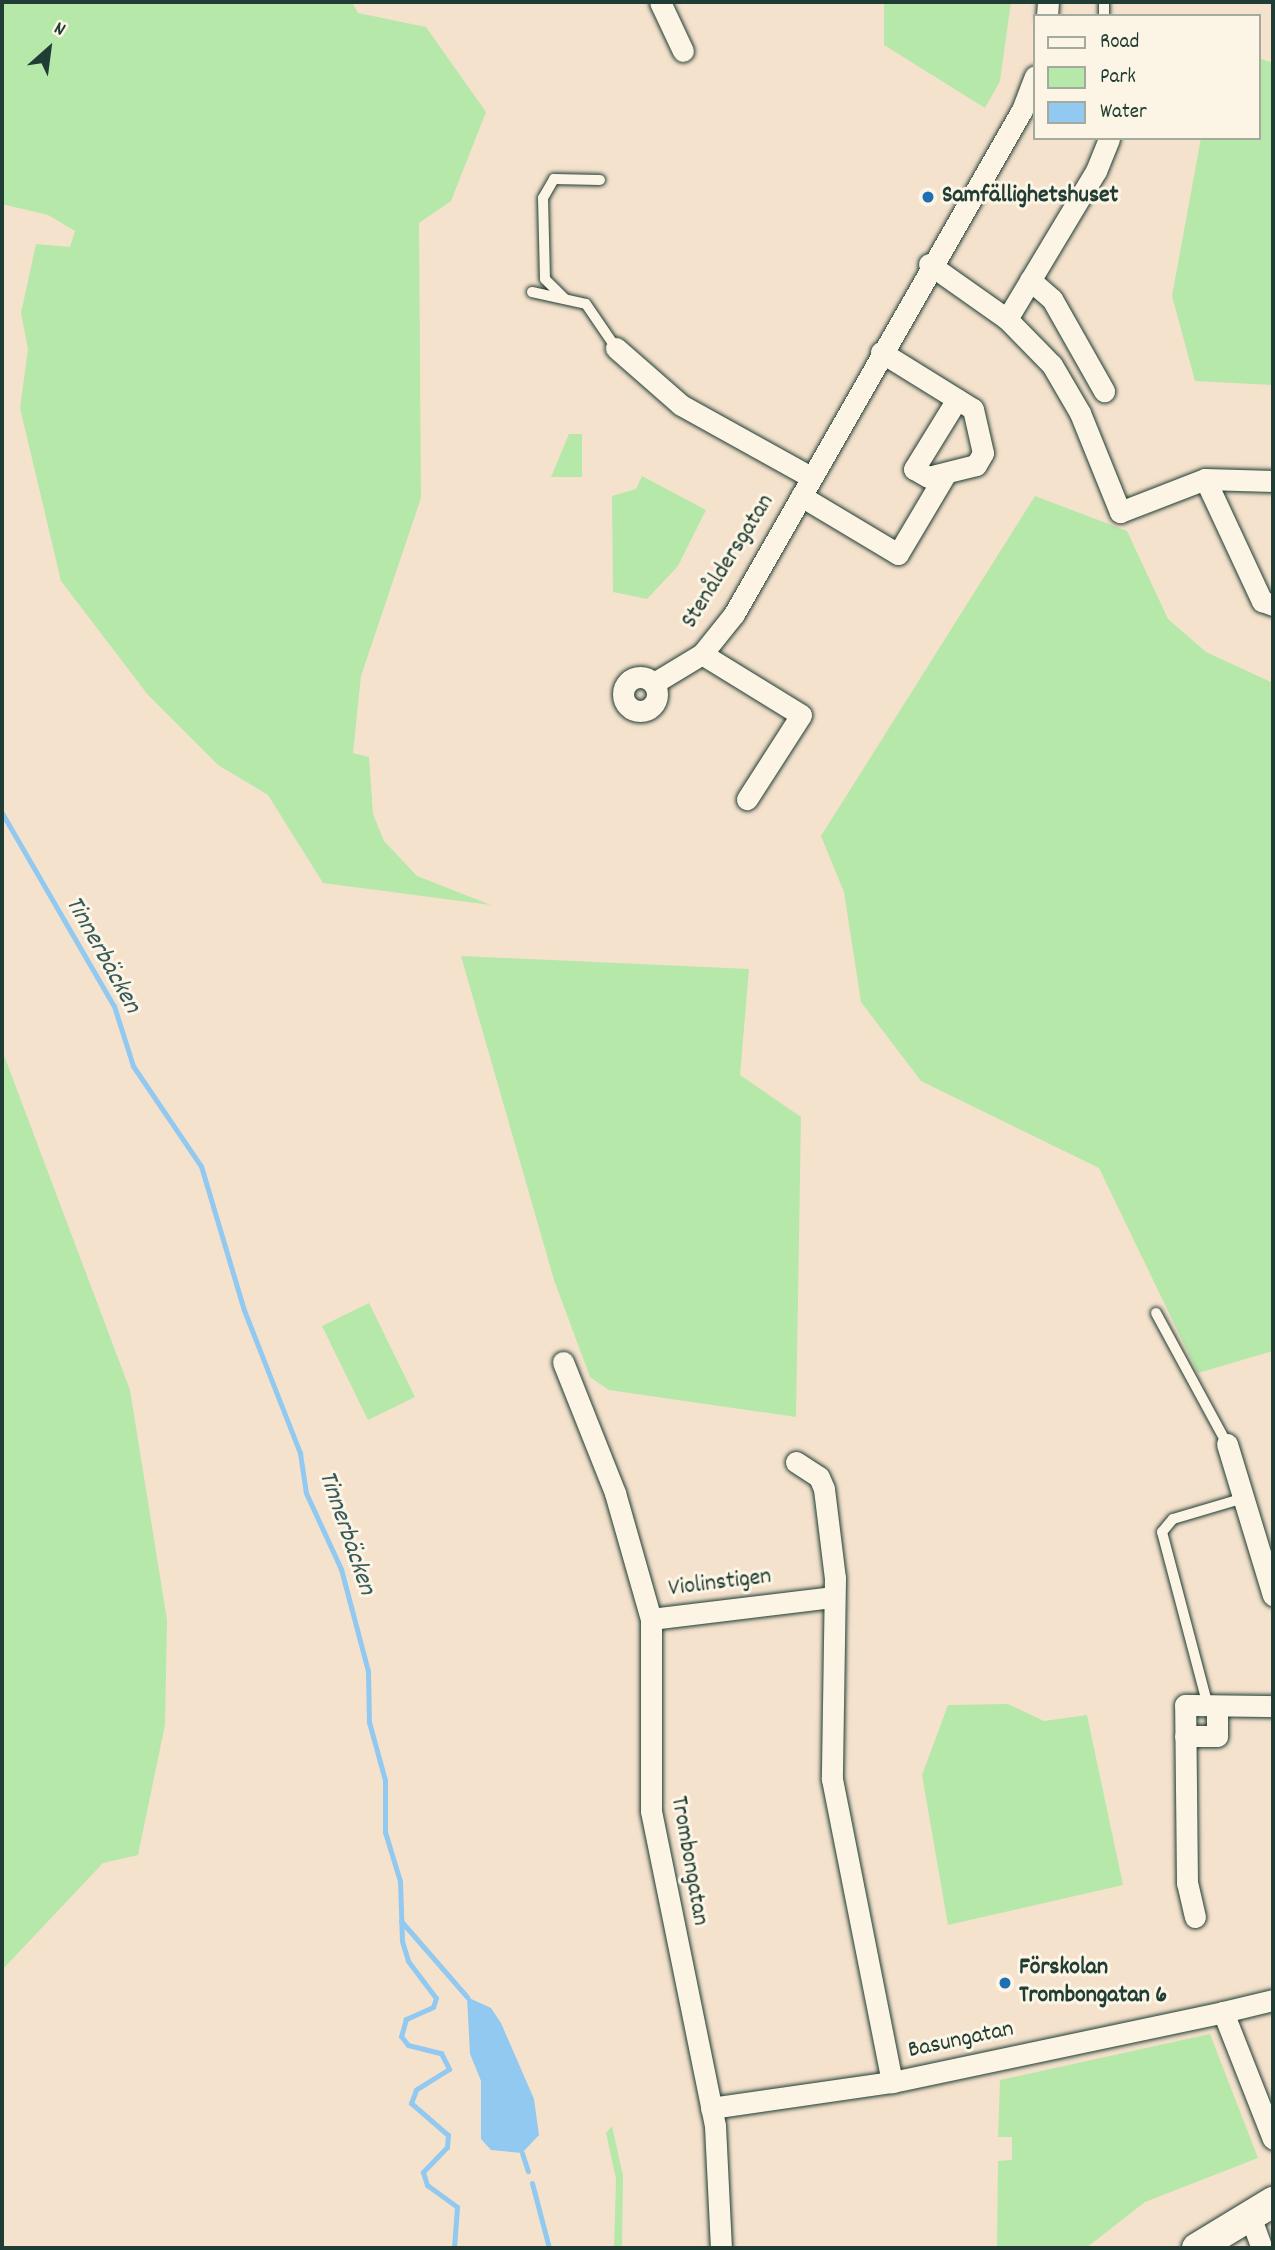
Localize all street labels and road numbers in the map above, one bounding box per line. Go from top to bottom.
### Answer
street label: Stenåldersgatan [676,490,782,634]
street label: Violinstigen [667,1563,773,1605]
street label: Trombongatan [662,1794,714,1928]
street label: Basungatan [906,2016,1016,2066]

